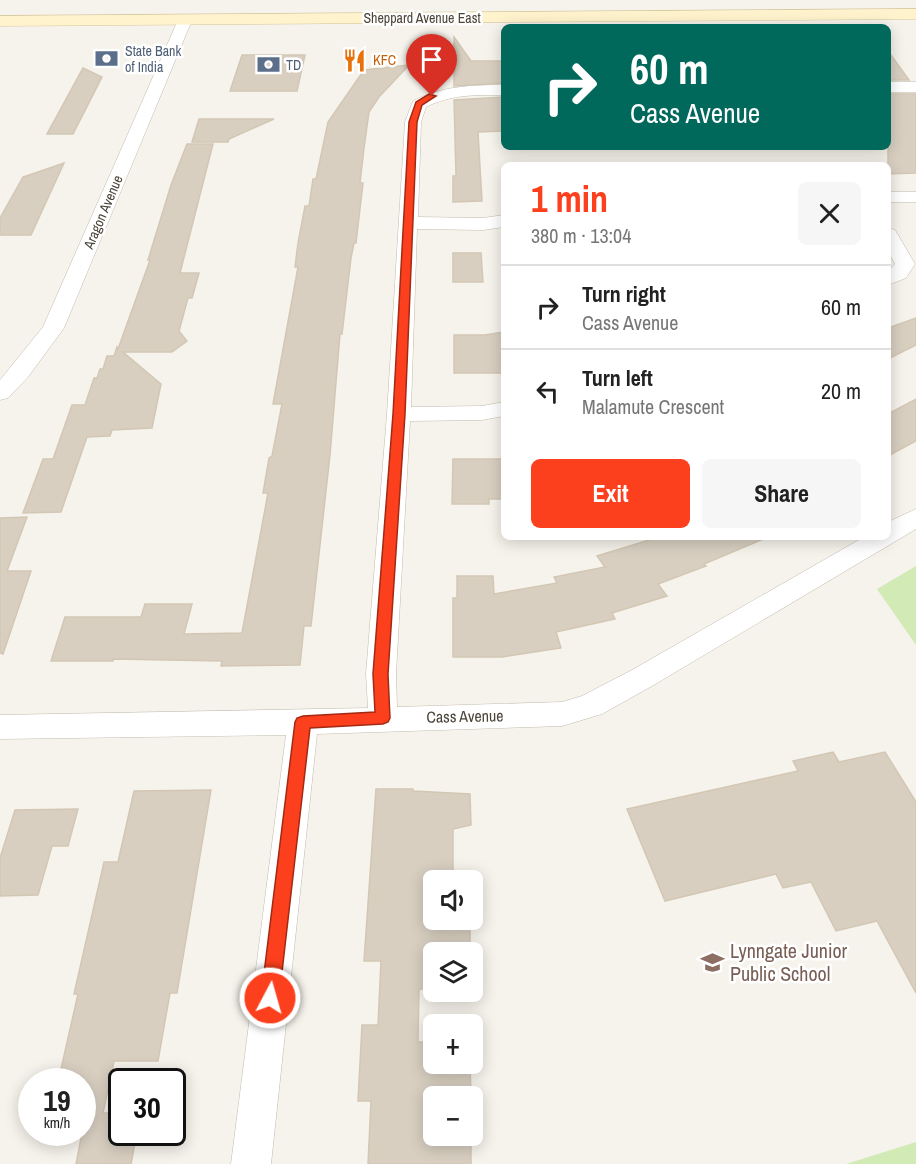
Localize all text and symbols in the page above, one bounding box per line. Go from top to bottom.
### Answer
street label: Sheppard Avenue East [363,9,481,27]
pin [406,34,457,96]
text: 60 m [630,41,709,97]
place label: State Bank of India [125,42,181,76]
icon: arrive [415,43,448,76]
bank icon: State Bank of India [94,46,120,72]
restaurant icon: KFC [342,47,368,73]
icon: right [531,48,609,126]
place label: KFC [373,51,396,69]
bank icon: TD [255,52,281,78]
place label: TD [286,56,301,74]
text: Cass Avenue [630,95,760,131]
street label: Aragon Avenue [79,172,127,252]
text: 1 min [531,175,608,223]
button: close [798,182,861,245]
text: 380 m · 13:04 [531,222,631,249]
text: Turn right [582,279,666,309]
icon: right [531,291,564,324]
text: 60 m [821,292,861,322]
text: Cass Avenue [582,309,678,336]
text: Turn left [582,363,653,393]
icon: left [531,375,564,408]
text: 20 m [821,376,861,406]
text: Malamute Crescent [582,393,724,420]
button: Exit [531,459,690,528]
button: Share [702,459,861,528]
street label: Cass Avenue [426,704,504,728]
map controls [423,870,483,1146]
button: sound [423,870,483,930]
place label: Lynngate Junior Public School [730,937,848,987]
button: layers [423,942,483,1002]
school or university icon: Lynngate Junior Public School [699,949,725,975]
position arrow [238,966,302,1030]
button: + [423,1014,483,1074]
speed limit sign: 30 [108,1068,186,1146]
text: 19 [43,1080,71,1120]
button: − [423,1086,483,1146]
text: km/h [44,1112,70,1133]

